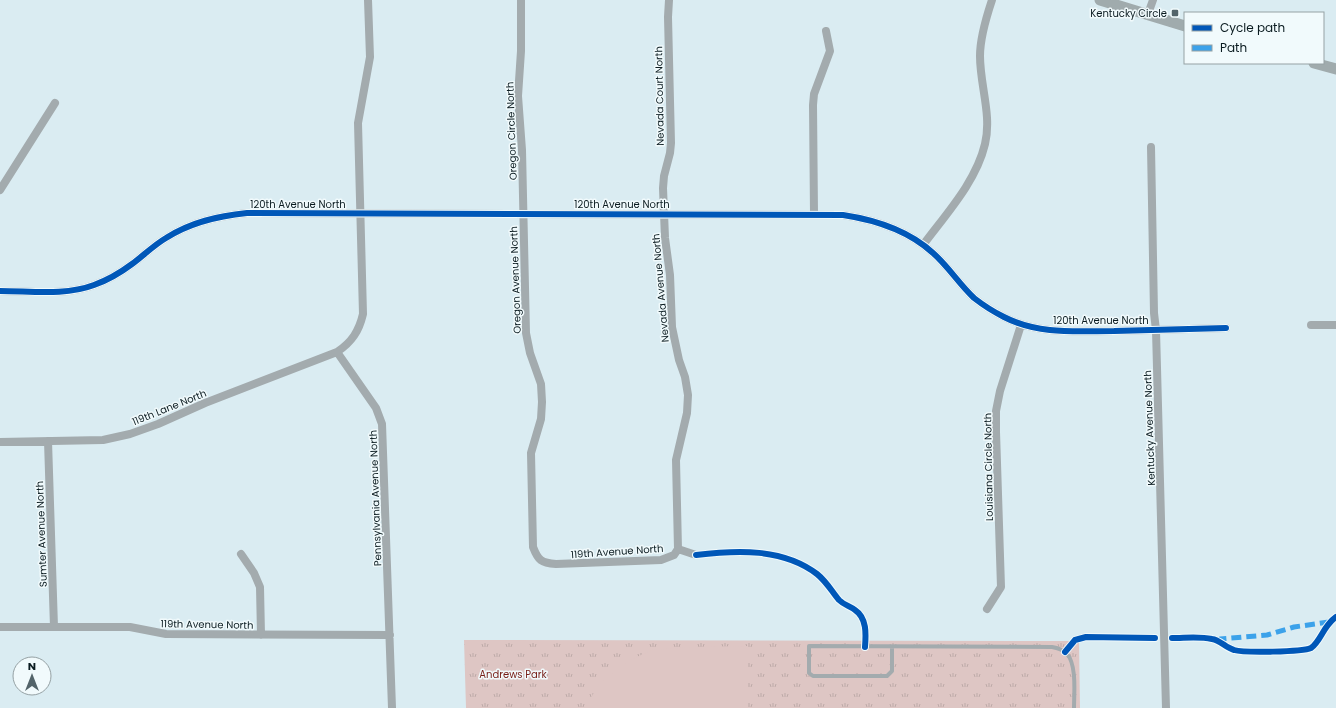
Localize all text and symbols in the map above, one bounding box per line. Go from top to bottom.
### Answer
place label: Kentucky Circle [1090,6,1167,21]
marker: Kentucky Circle [1170,8,1180,18]
legend [1184,12,1324,64]
text: Cycle path [1220,19,1285,36]
text: Path [1220,39,1247,56]
street label: Nevada Court North [651,46,668,146]
street label: Oregon Circle North [502,81,521,180]
street label: 120th Avenue North [250,197,346,212]
street label: 120th Avenue North [574,197,670,212]
street label: Oregon Avenue North [506,226,525,334]
street label: Nevada Avenue North [648,233,673,343]
street label: 120th Avenue North [1053,313,1149,328]
street label: Kentucky Avenue North [1140,370,1159,486]
street label: 119th Lane North [130,386,209,429]
street label: Louisiana Circle North [980,413,997,521]
street label: Pennsylvania Avenue North [366,430,385,566]
street label: Sumter Avenue North [32,481,51,587]
street label: 119th Avenue North [570,541,664,562]
street label: 119th Avenue North [160,616,254,633]
north arrow [12,656,52,696]
text: N [28,658,36,674]
park label: Andrews Park [479,667,548,682]

